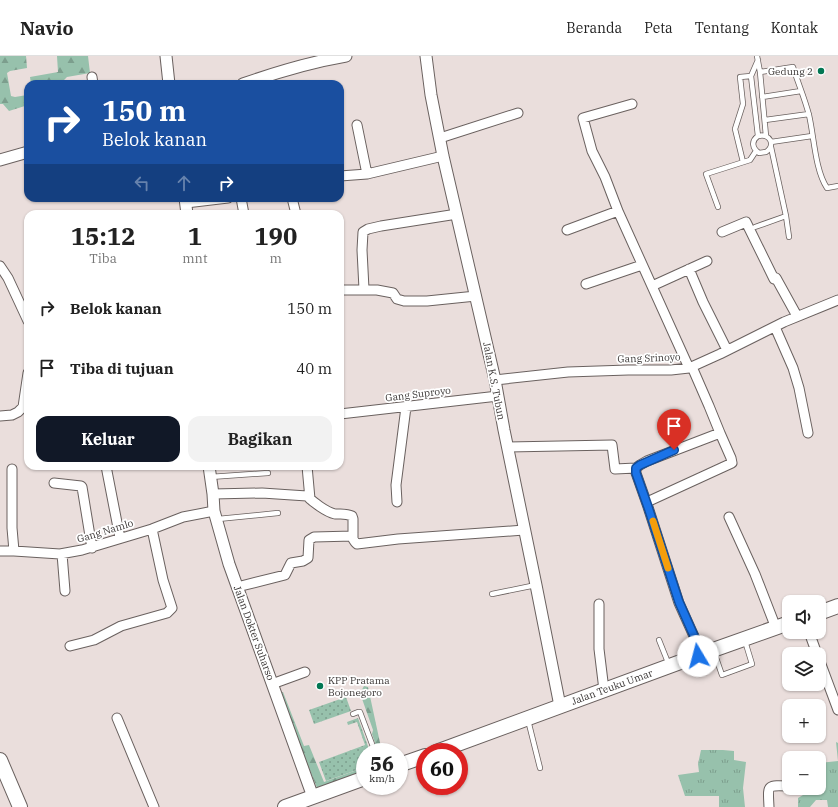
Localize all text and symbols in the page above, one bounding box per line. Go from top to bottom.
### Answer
text: Navio [20,16,74,40]
text: Beranda [566,19,622,37]
text: Peta [644,19,673,37]
text: Tentang [695,19,749,37]
text: Kontak [771,19,818,37]
place label: Gedung 2 [768,65,813,78]
marker: Gedung 2 [816,66,826,76]
text: 150 m [102,92,186,129]
icon: right [36,96,88,148]
text: Belok kanan [102,128,207,151]
icon: left [131,172,153,194]
icon: ahead [173,172,195,194]
icon: right [215,172,237,194]
text: 15:12 [71,220,136,252]
text: 1 [188,220,202,252]
text: 190 [254,220,297,252]
text: Tiba [89,250,117,267]
text: mnt [182,250,207,267]
text: m [270,250,282,267]
icon: right [36,297,58,319]
text: Belok kanan [70,299,162,318]
text: 150 m [287,299,332,318]
street label: Jalan K.S. Tubun [480,341,508,422]
street label: Gang Srinoyo [617,350,681,366]
icon: arrive [36,357,58,379]
text: Tiba di tujuan [70,359,174,378]
text: 40 m [296,359,332,378]
street label: Gang Suproyo [384,383,452,404]
pin [657,409,691,450]
icon: arrive [663,415,685,437]
button: Keluar [36,416,180,462]
button: Bagikan [188,416,332,462]
street label: Gang Namlo [75,516,135,546]
street label: Jalan Dokter Suharso [231,584,277,683]
map controls [782,595,826,795]
button: sound [782,595,826,639]
position arrow [677,635,719,677]
button: layers [782,647,826,691]
street label: Jalan Teuku Umar [569,666,655,708]
place label: KPP Pratama Bojonegoro [328,674,390,699]
marker: KPP Pratama Bojonegoro [315,681,325,691]
button: + [782,699,826,743]
speed limit sign: 60 [416,743,468,795]
text: 56 [370,750,394,777]
button: − [782,751,826,795]
text: km/h [369,772,395,785]

